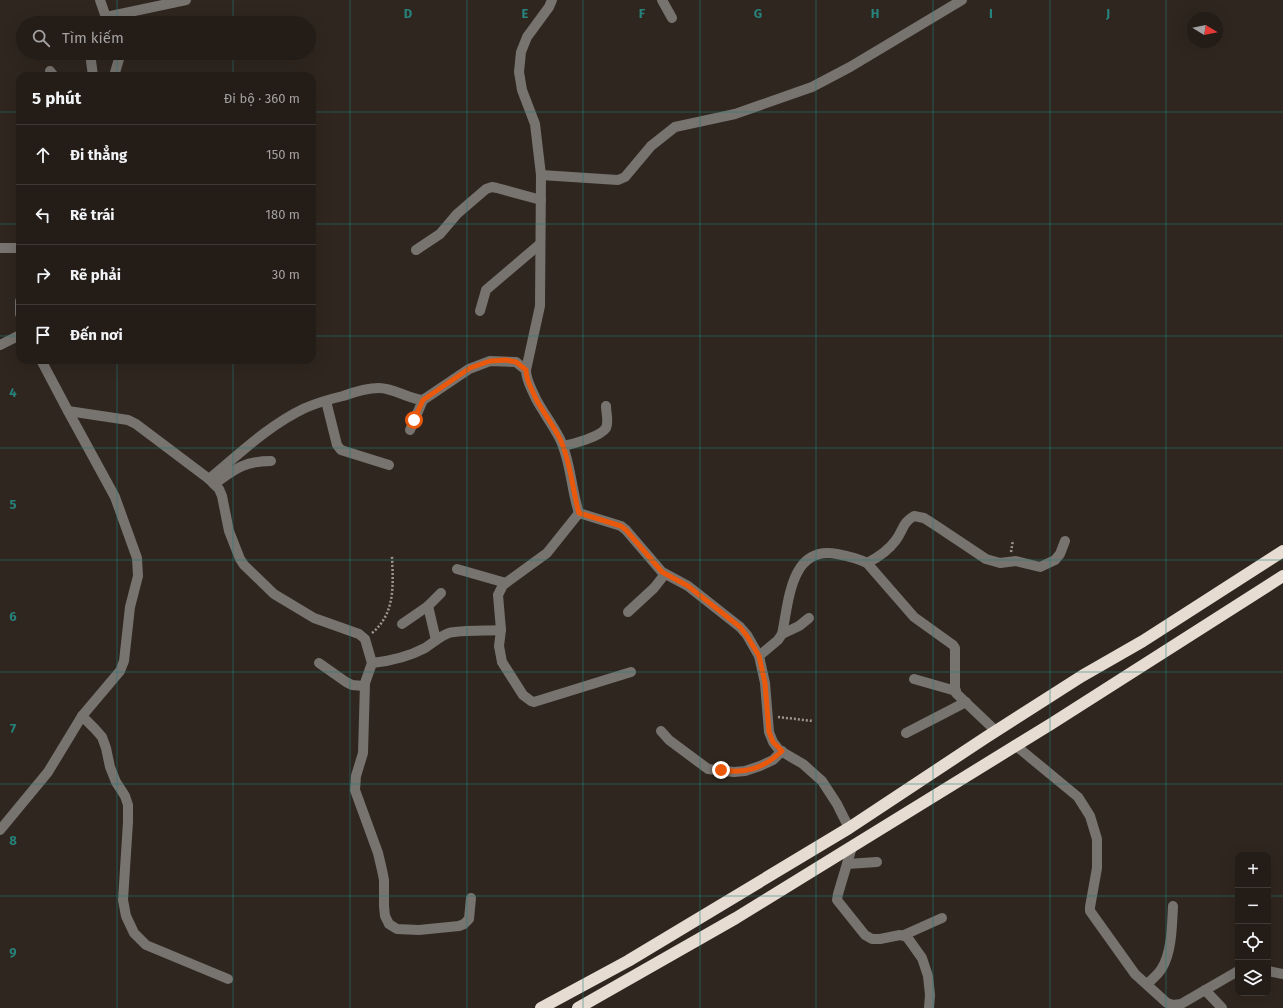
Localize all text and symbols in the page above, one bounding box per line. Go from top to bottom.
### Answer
text: D [404,6,413,21]
text: E [522,6,529,21]
text: F [639,6,646,21]
text: G [754,6,762,21]
text: H [871,6,879,21]
text: I [989,6,993,21]
text: J [1105,6,1110,21]
north arrow [1187,12,1223,48]
search box [16,16,316,60]
icon: search [30,27,52,49]
text: Tìm kiếm [62,29,124,47]
text: 5 phút [32,88,81,109]
text: Đi bộ · 360 m [224,91,300,106]
icon: ahead [32,144,54,166]
text: Đi thẳng [70,146,127,164]
text: 150 m [266,147,300,162]
icon: left [32,204,54,226]
text: Rẽ trái [70,206,115,224]
text: 180 m [265,207,300,222]
icon: right [32,264,54,286]
text: Rẽ phải [70,266,121,284]
text: 30 m [272,267,300,282]
icon: arrive [32,324,54,346]
text: Đến nơi [70,326,123,344]
text: 4 [9,385,17,400]
route start [405,411,423,429]
text: 5 [10,497,17,512]
text: 6 [9,609,17,624]
text: 7 [10,721,16,736]
route end [712,761,730,779]
text: 8 [9,833,17,848]
map controls [1235,852,1271,996]
button: + [1235,852,1271,888]
button: − [1235,888,1271,924]
button: locate [1235,924,1271,960]
text: 9 [9,945,17,960]
button: layers [1235,960,1271,996]

